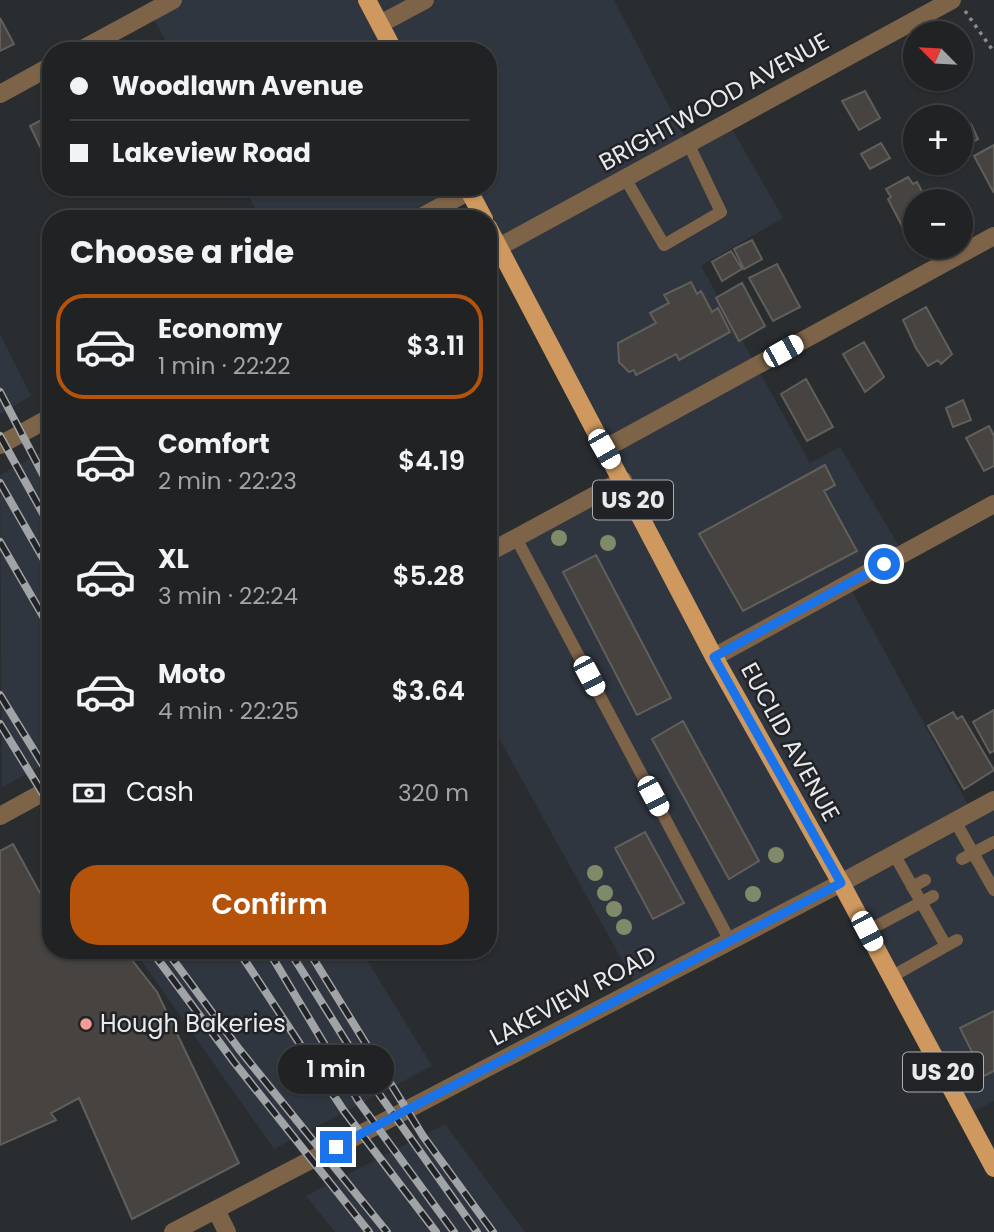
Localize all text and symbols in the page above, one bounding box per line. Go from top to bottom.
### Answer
north arrow [903,21,973,91]
map controls [903,21,973,259]
street label: BRIGHTWOOD AVENUE [593,25,835,179]
text: Woodlawn Avenue [112,68,364,104]
button: + [903,105,973,175]
text: Lakeview Road [112,135,311,171]
button: − [903,189,973,259]
text: Choose a ride [70,229,294,274]
text: Economy [158,311,282,347]
icon: car [74,315,137,378]
text: $3.11 [407,328,465,364]
car [760,332,807,370]
text: 1 min · 22:22 [158,350,291,382]
text: Comfort [158,426,270,462]
car [585,426,624,472]
icon: car [74,430,137,493]
text: $4.19 [398,443,465,479]
text: 2 min · 22:23 [158,465,297,497]
road number: US 20 [593,480,673,520]
text: XL [158,541,189,577]
icon: car [74,545,137,608]
route start [868,548,900,580]
text: $5.28 [393,558,465,594]
text: 3 min · 22:24 [158,580,298,612]
car [570,653,609,699]
text: Moto [158,656,226,692]
street label: EUCLID AVENUE [733,656,848,827]
icon: car [74,660,137,723]
text: $3.64 [392,673,465,709]
text: 4 min · 22:25 [158,695,299,727]
car [634,773,673,819]
icon: cash [70,774,108,812]
text: Cash [126,774,194,810]
text: 320 m [398,777,469,809]
button: Confirm [70,865,469,945]
car [848,908,887,954]
street label: LAKEVIEW ROAD [484,938,662,1053]
place label: Hough Bakeries [100,1007,286,1040]
marker: Hough Bakeries [78,1016,94,1032]
callout: 1 min [278,1046,394,1094]
road number: US 20 [903,1052,983,1092]
text: 1 min [306,1053,366,1085]
route end [320,1131,352,1163]

